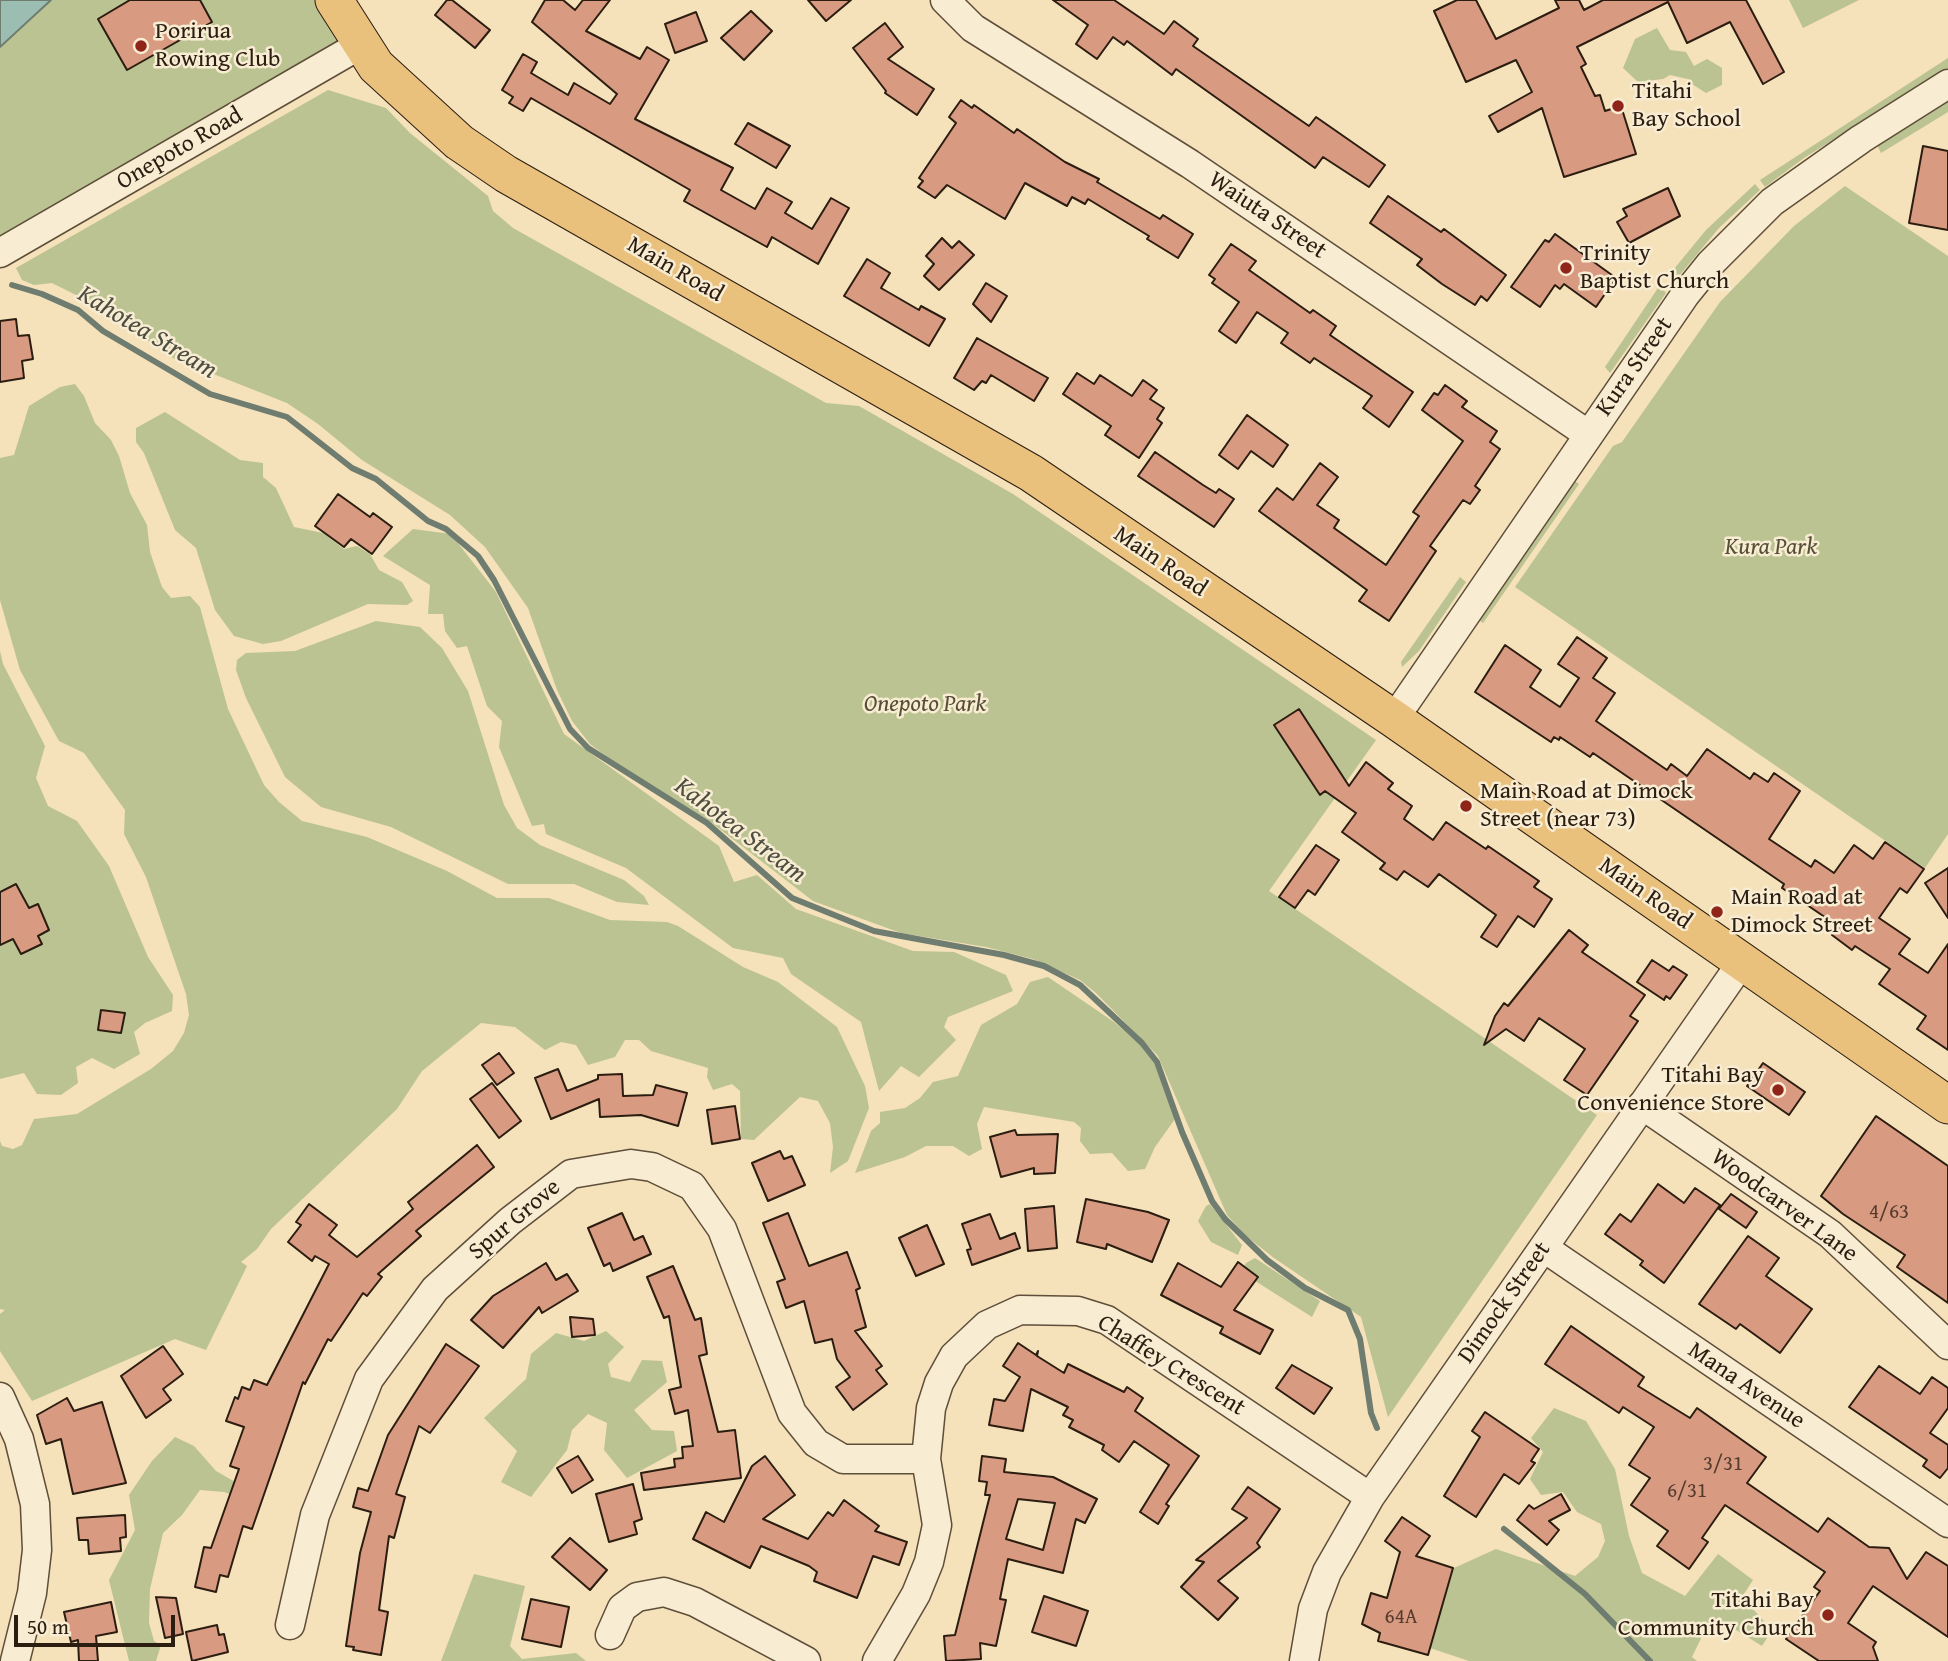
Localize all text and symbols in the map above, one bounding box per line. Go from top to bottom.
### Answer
place label: Porirua Rowing Club [155,18,280,74]
marker: Porirua Rowing Club [133,38,149,54]
place label: Titahi Bay School [1632,78,1741,134]
marker: Titahi Bay School [1610,98,1626,114]
street label: Onepoto Road [112,101,248,197]
street label: Waiuta Street [1202,166,1332,266]
street label: Main Road [622,231,728,309]
place label: Trinity Baptist Church [1580,240,1729,296]
marker: Trinity Baptist Church [1558,260,1574,276]
water label: Kahotea Stream [72,279,222,387]
street label: Kura Street [1590,312,1680,422]
street label: Main Road [1108,520,1212,604]
park label: Kura Park [1725,534,1817,562]
park label: Onepoto Park [864,691,986,719]
water label: Kahotea Stream [668,771,812,891]
place label: Main Road at Dimock Street (near 73) [1480,778,1693,834]
marker: Main Road at Dimock Street (near 73) [1458,798,1474,814]
street label: Main Road [1593,852,1697,936]
place label: Main Road at Dimock Street [1731,884,1873,940]
marker: Main Road at Dimock Street [1709,904,1725,920]
place label: Titahi Bay Convenience Store [1577,1062,1764,1118]
marker: Titahi Bay Convenience Store [1770,1082,1786,1098]
street label: Woodcarver Lane [1705,1143,1863,1269]
street label: Spur Grove [463,1173,567,1267]
house number: 4/63 [1869,1200,1909,1226]
street label: Dimock Street [1453,1237,1557,1369]
street label: Chaffey Crescent [1092,1309,1250,1423]
street label: Mana Avenue [1682,1336,1810,1436]
house number: 3/31 [1703,1452,1743,1478]
house number: 6/31 [1667,1479,1707,1505]
place label: Titahi Bay Community Church [1618,1587,1814,1643]
scale bar [18,1602,178,1646]
house number: 64A [1385,1605,1417,1631]
marker: Titahi Bay Community Church [1820,1607,1836,1623]
text: 50 m [27,1611,69,1642]

